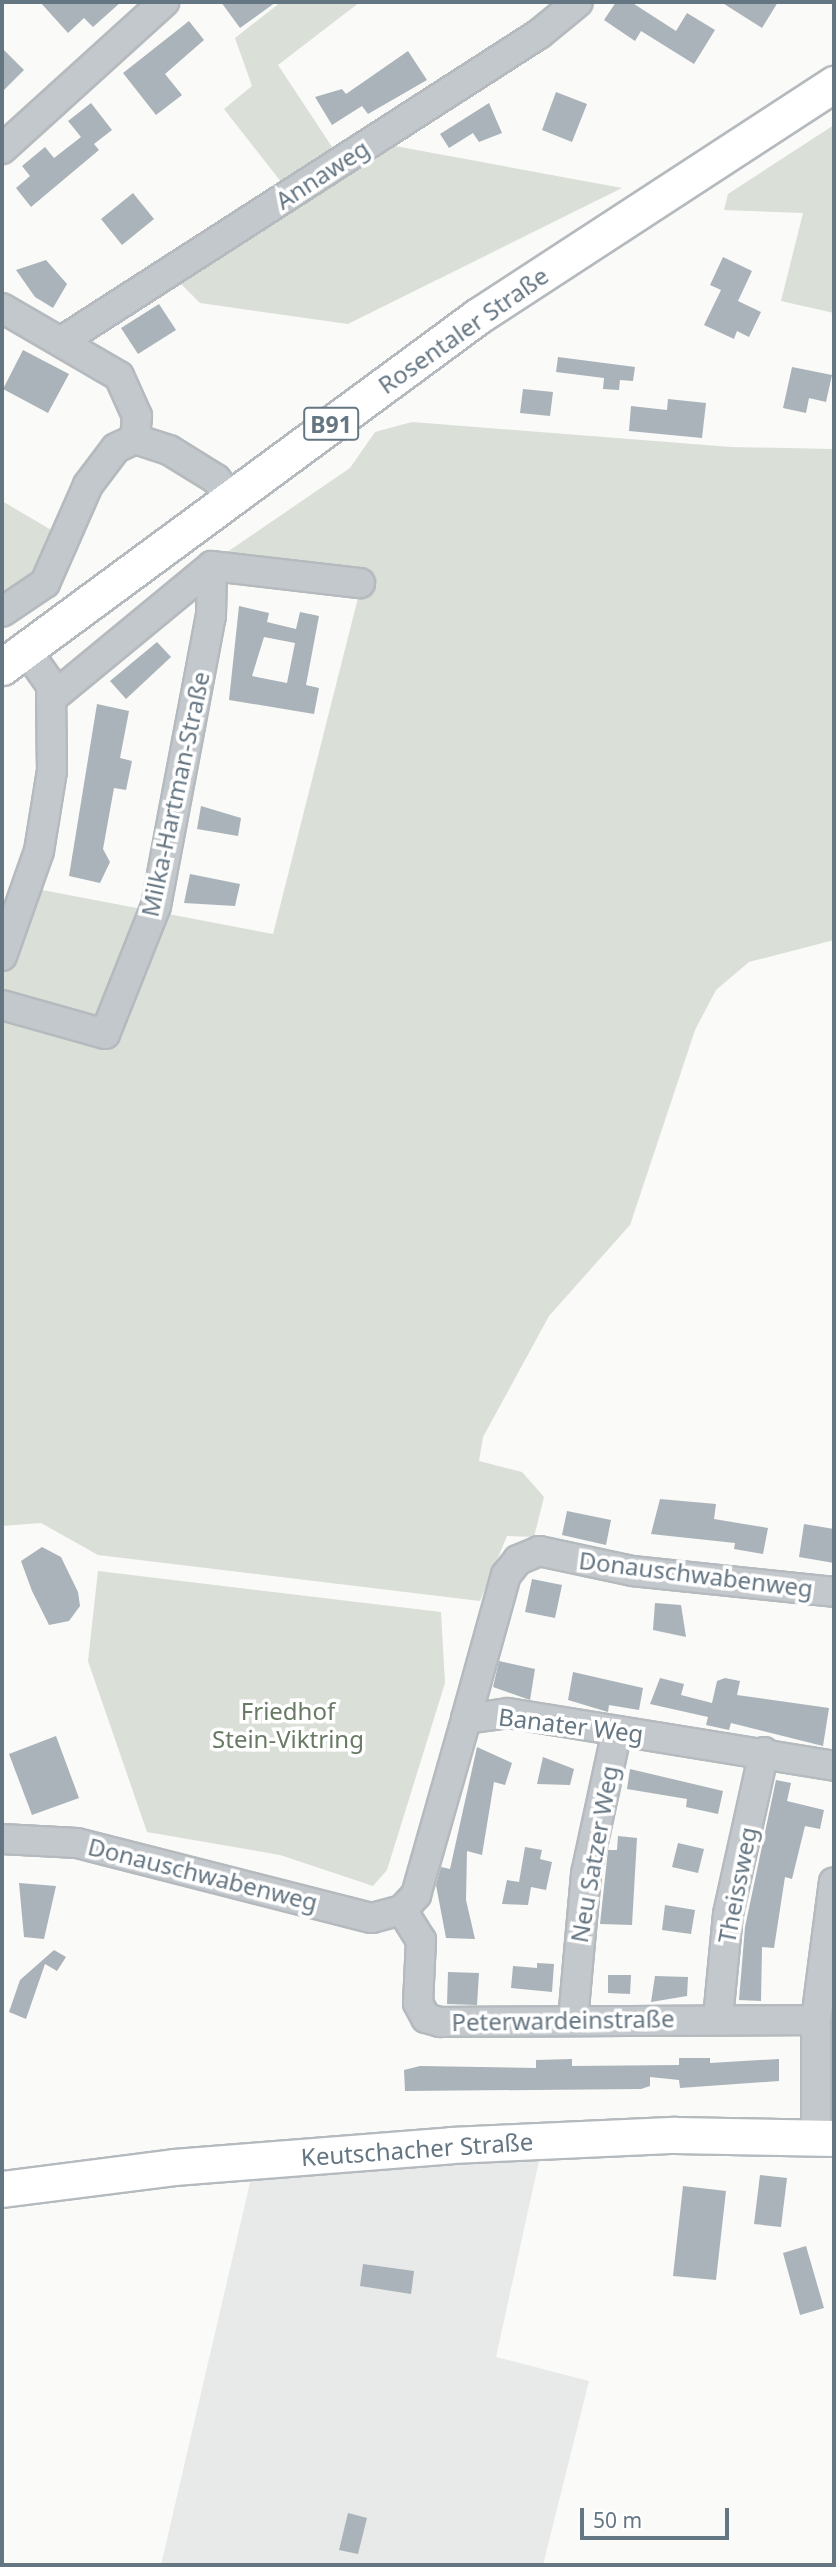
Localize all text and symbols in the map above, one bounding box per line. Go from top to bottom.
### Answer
street label: Annaweg [270,133,374,215]
street label: Rosentaler Straße [373,261,553,399]
road number: B91 [303,404,359,444]
street label: Milka-Hartman-Straße [135,669,215,919]
street label: Donauschwabenweg [577,1545,815,1603]
park label: Friedhof Stein-Viktring [212,1697,364,1753]
street label: Banater Weg [497,1702,645,1748]
street label: Neu Satzer Weg [564,1763,624,1945]
street label: Theissweg [712,1824,762,1946]
street label: Donauschwabenweg [85,1832,321,1916]
street label: Peterwardeinstraße [451,2004,675,2036]
street label: Keutschacher Straße [300,2127,534,2171]
scale bar [584,2494,733,2538]
text: 50 m [593,2506,642,2534]

